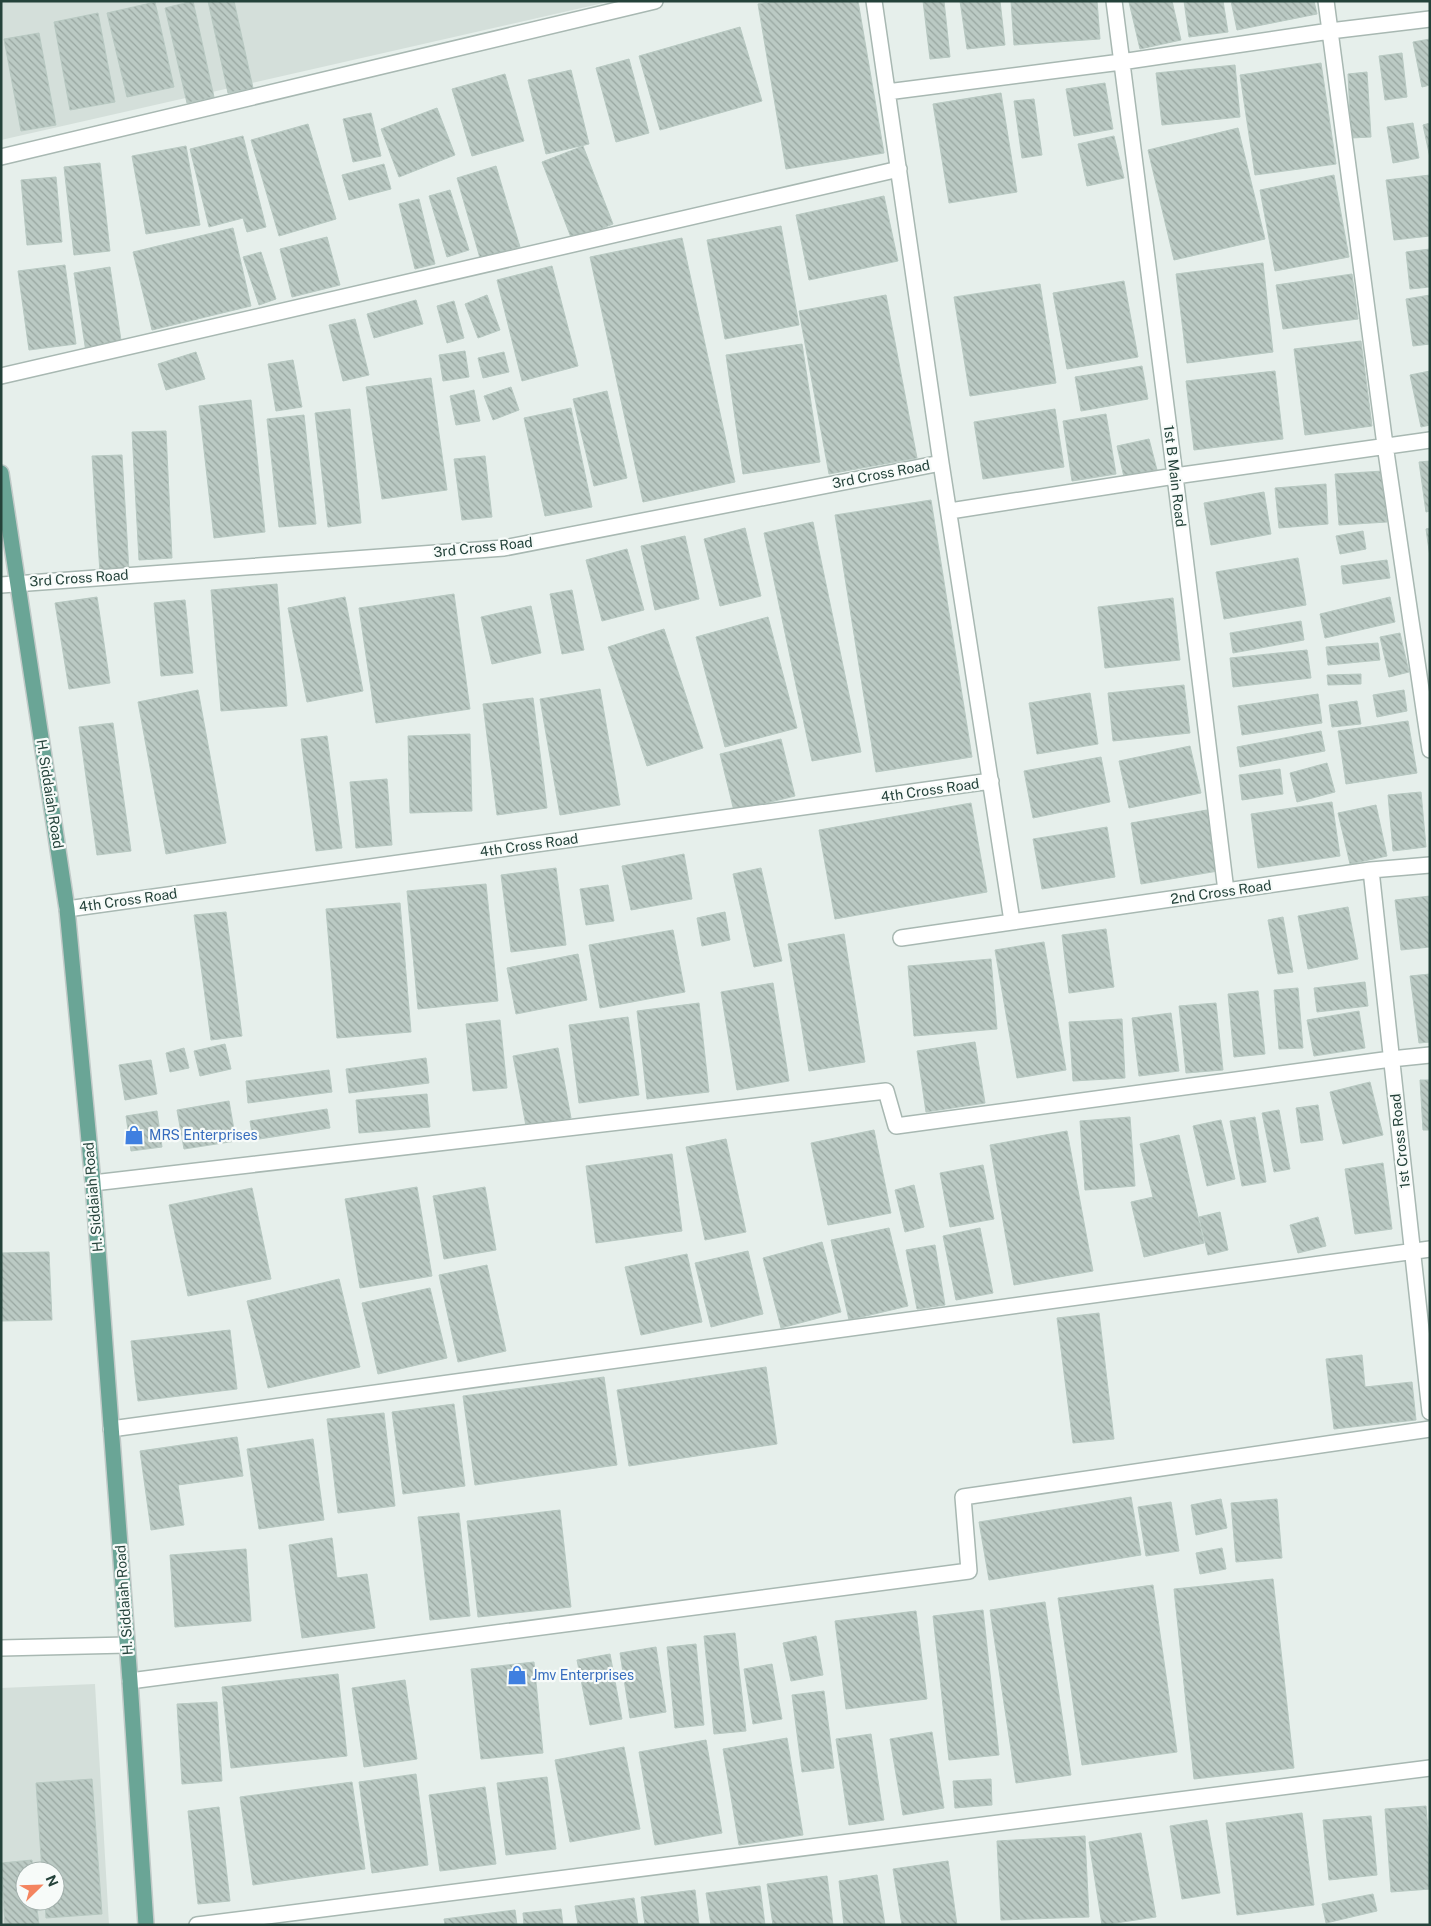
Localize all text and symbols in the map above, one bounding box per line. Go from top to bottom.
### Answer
street label: 1st B Main Road [1161,424,1189,528]
street label: 3rd Cross Road [831,457,931,491]
street label: 3rd Cross Road [433,534,533,560]
street label: 3rd Cross Road [29,567,129,589]
street label: H. Siddaiah Road [33,738,67,850]
street label: 4th Cross Road [880,775,980,805]
street label: 4th Cross Road [479,830,579,860]
street label: 2nd Cross Road [1170,877,1272,907]
street label: 4th Cross Road [78,885,178,915]
street label: 1st Cross Road [1387,1093,1413,1189]
shop icon: MRS Enterprises [123,1124,145,1146]
place label: MRS Enterprises [149,1127,258,1143]
street label: H. Siddaiah Road [80,1141,106,1253]
street label: H. Siddaiah Road [112,1544,136,1656]
shop icon: Jmv Enterprises [506,1664,528,1686]
place label: Jmv Enterprises [532,1667,634,1683]
north arrow [15,1861,65,1911]
text: N [42,1873,61,1889]

